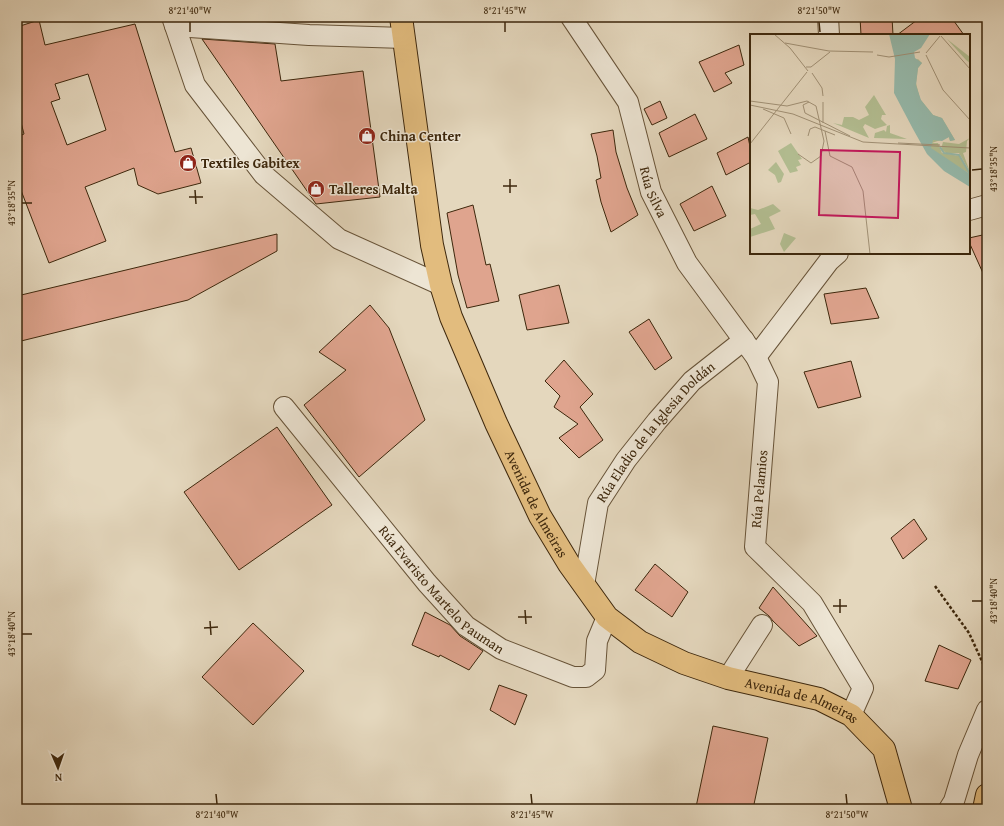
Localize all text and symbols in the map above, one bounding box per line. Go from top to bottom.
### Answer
text: 8°21'40"W [168,3,212,18]
text: 8°21'45"W [483,3,527,18]
text: 8°21'50"W [797,3,841,18]
inset map [750,34,970,254]
shop icon: China Center [357,126,377,146]
place label: China Center [380,126,461,146]
text: 43°18'35"N [986,146,1001,192]
shop icon: Textiles Gabitex [178,153,198,173]
place label: Textiles Gabitex [201,153,300,173]
street label: Rúa Silva [635,164,673,221]
shop icon: Talleres Malta [306,179,326,199]
place label: Talleres Malta [329,179,418,199]
text: 43°18'35"N [4,180,19,226]
street label: Rúa Eladio de la Iglesia Doldán [591,357,719,506]
street label: Avenida de Almeiras [500,446,573,561]
street label: Rúa Pelamios [746,449,772,529]
street label: Rúa Evaristo Martelo Pauman [374,521,508,659]
text: 43°18'40"N [986,578,1001,624]
text: 43°18'40"N [4,611,19,657]
street label: Avenida de Almeiras [743,672,864,728]
north arrow [38,748,78,788]
text: N [54,770,62,786]
text: 8°21'40"W [195,807,239,822]
text: 8°21'45"W [510,807,554,822]
text: 8°21'50"W [825,807,869,822]

